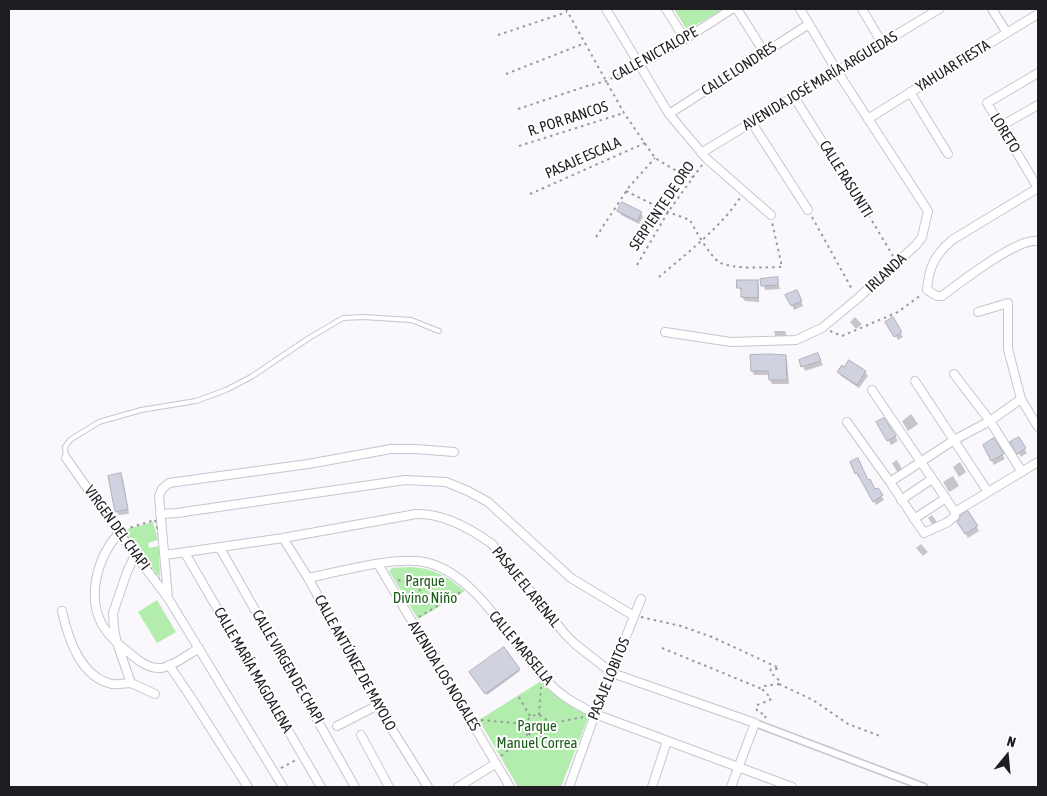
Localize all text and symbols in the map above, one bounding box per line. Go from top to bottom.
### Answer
street label: CALLE NICTALOPE [609,23,701,85]
street label: AVENIDA JOSÉ MARÍA ARGUEDAS [739,28,901,134]
street label: YAHUAR FIESTA [913,36,993,96]
street label: CALLE LONDRES [698,38,780,100]
street label: R. POR RANCOS [526,98,610,140]
street label: LORETO [986,110,1024,156]
street label: PASAJE ESCALA [542,133,624,183]
street label: CALLE RASUNITI [815,137,877,221]
street label: SERPIENTE DE ORO [626,158,698,254]
street label: IRLANDA [862,250,910,296]
street label: VIRGEN DEL CHAPI [80,482,154,574]
street label: PASAJE EL ARENAL [488,543,564,631]
park label: Parque Divino Niño [393,572,457,607]
street label: CALLE ANTÚNEZ DE MAYOLO [310,592,400,734]
street label: CALLE MARÍA MAGDALENA [210,604,296,736]
street label: CALLE VIRGEN DE CHAPI [248,607,328,727]
street label: CALLE MARSELLA [485,607,557,689]
street label: AVENIDA LOS NOGALES [404,618,484,734]
street label: PASAJE LOBITOS [584,635,634,723]
park label: Parque Manuel Correa [497,717,577,752]
north arrow [982,731,1032,781]
text: N [1005,733,1018,751]

